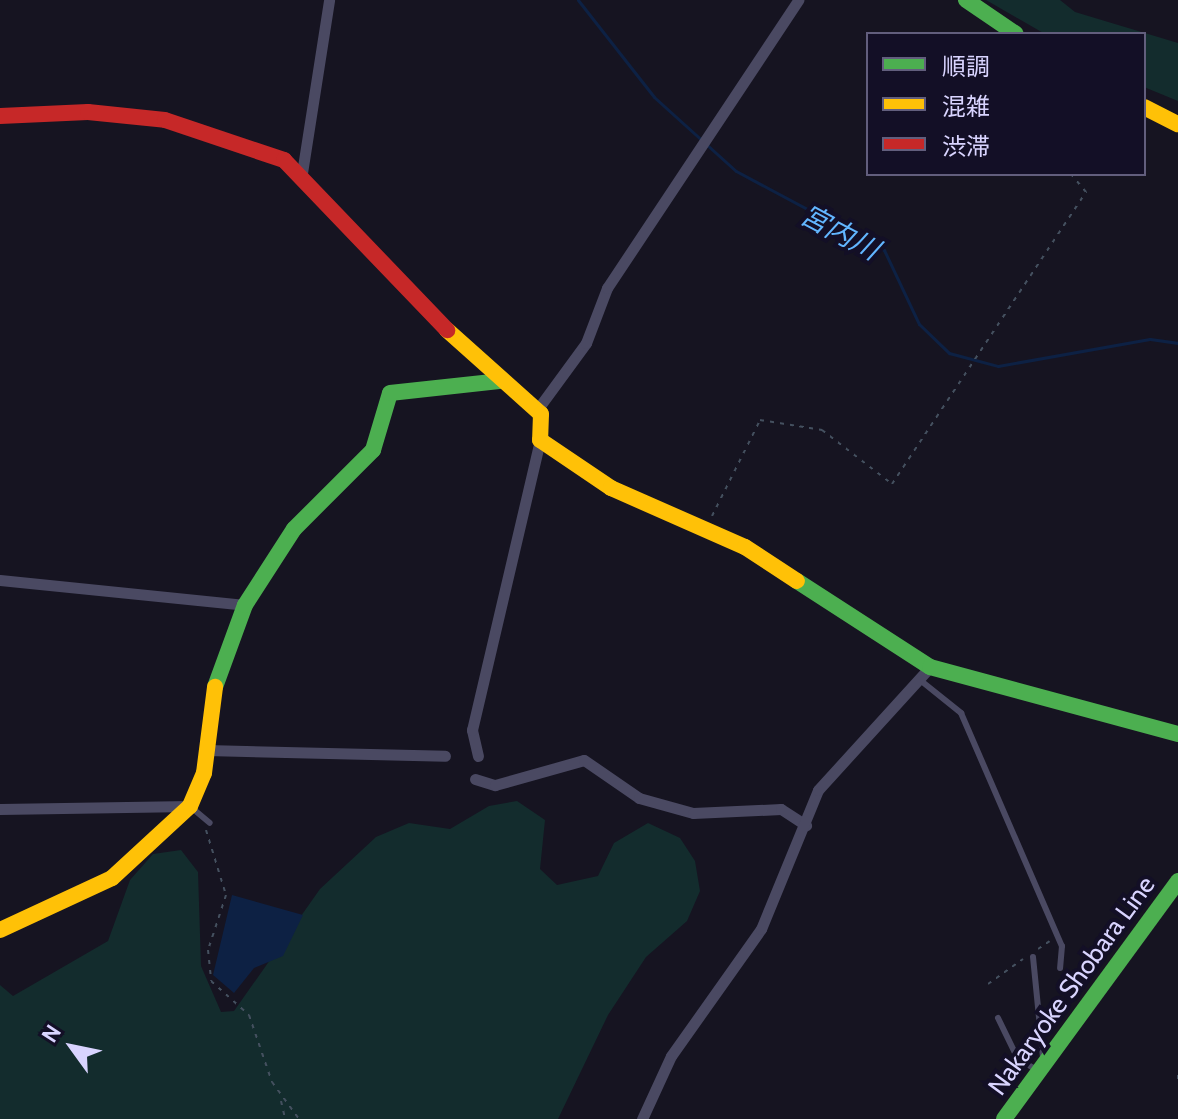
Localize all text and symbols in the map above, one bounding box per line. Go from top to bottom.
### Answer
legend [866,32,1146,176]
text: 順調 [942,52,990,81]
text: 混雑 [942,92,990,121]
text: 渋滞 [942,132,990,161]
water label: 宮内川 [795,197,885,267]
street label: Nakaryoke Shobara Line [982,870,1162,1102]
north arrow [32,1007,112,1087]
text: N [36,1020,67,1048]

